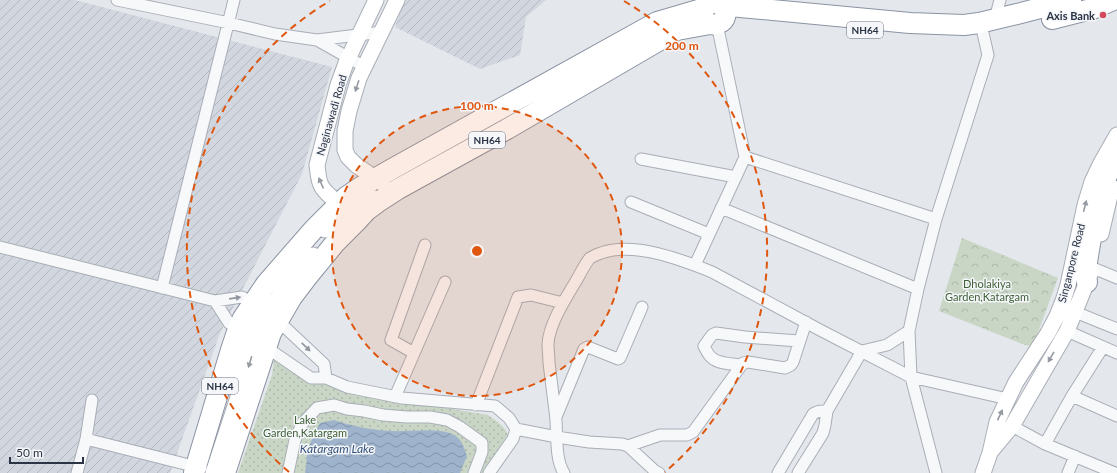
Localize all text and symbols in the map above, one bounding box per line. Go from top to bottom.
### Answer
place label: Axis Bank [1045,9,1095,22]
marker: Axis Bank [1098,10,1108,20]
road number: NH64 [847,22,883,38]
text: 200 m [665,38,699,53]
street label: Naginawadi Road [313,73,349,157]
one-way arrow [354,80,360,92]
text: 100 m [460,98,494,113]
road number: NH64 [469,132,505,148]
one-way arrow [318,177,324,188]
one-way arrow [1083,200,1089,213]
street label: Singanpore Road [1055,222,1087,304]
centre of rings [470,244,484,258]
park label: Dholakiya Garden,Katargam [945,277,1029,303]
one-way arrow [229,295,241,301]
one-way arrow [301,342,311,352]
one-way arrow [1048,351,1055,363]
one-way arrow [247,356,253,368]
road number: NH64 [202,378,238,394]
one-way arrow [997,410,1003,421]
park label: Lake Garden,Katargam [263,413,347,439]
scale bar [10,439,83,465]
water label: Katargam Lake [300,441,374,456]
text: 50 m [16,445,43,460]

